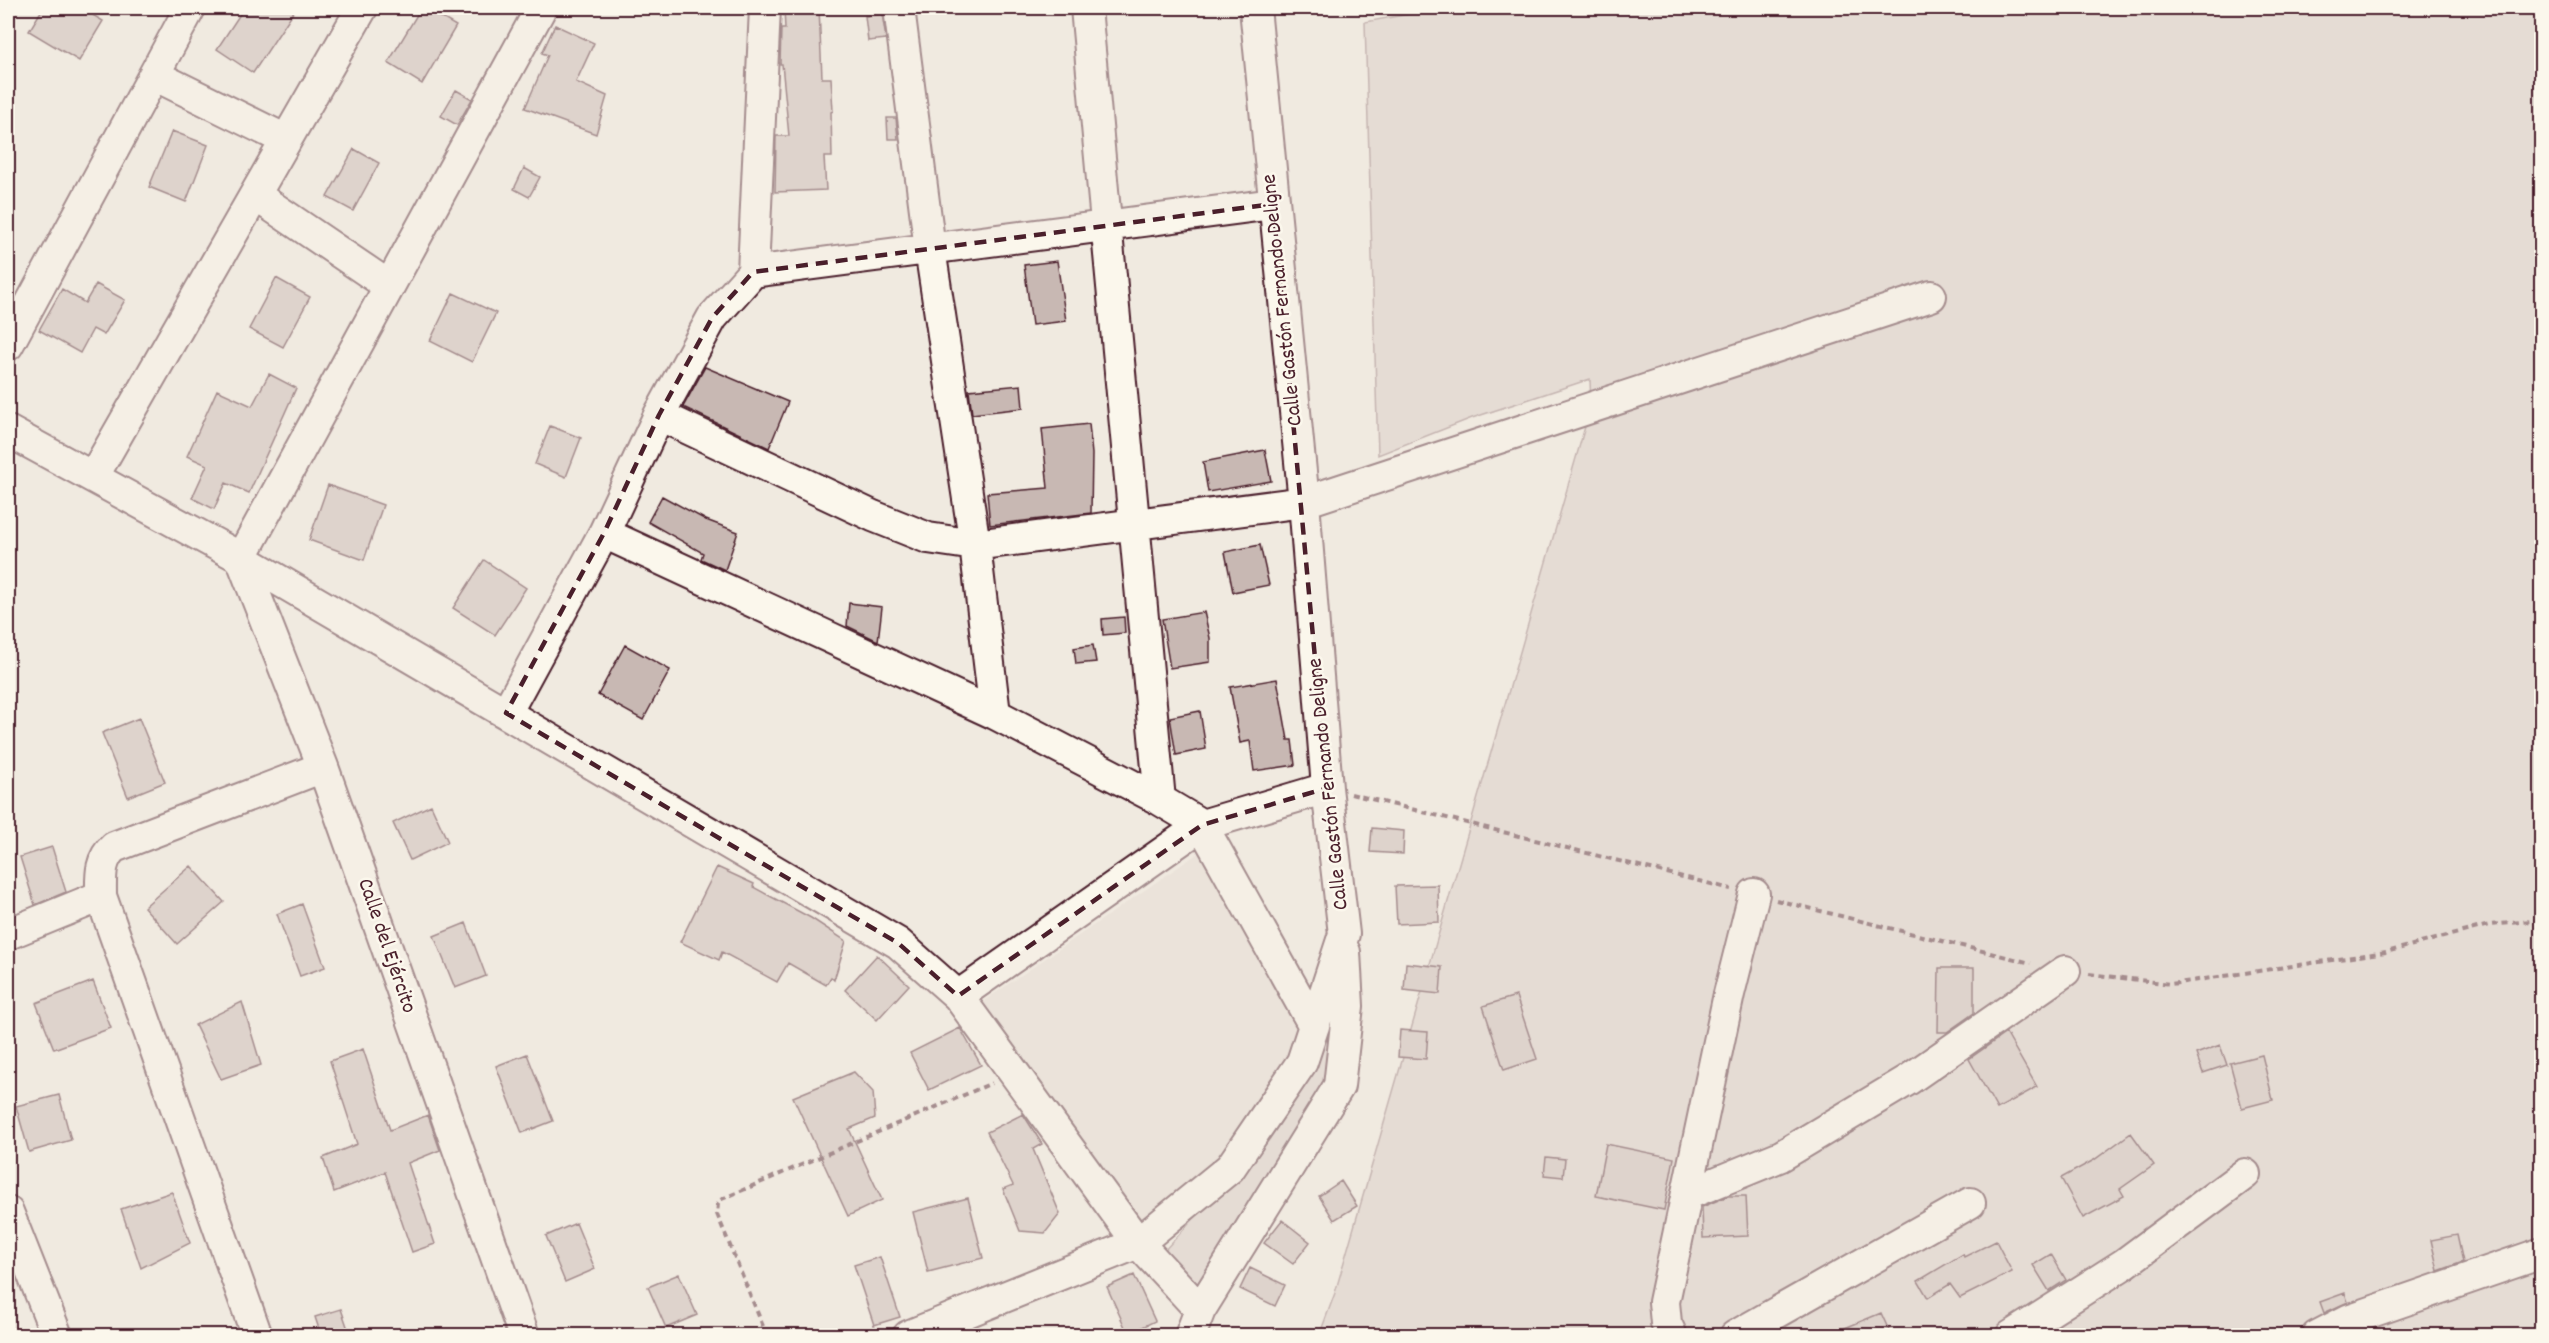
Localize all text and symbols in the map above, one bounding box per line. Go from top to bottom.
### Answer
street label: Calle Gastón Fernando Deligne [1254,172,1312,428]
street label: Calle Gastón Fernando Deligne [1300,656,1358,912]
street label: Calle del Ejército [348,874,424,1018]

